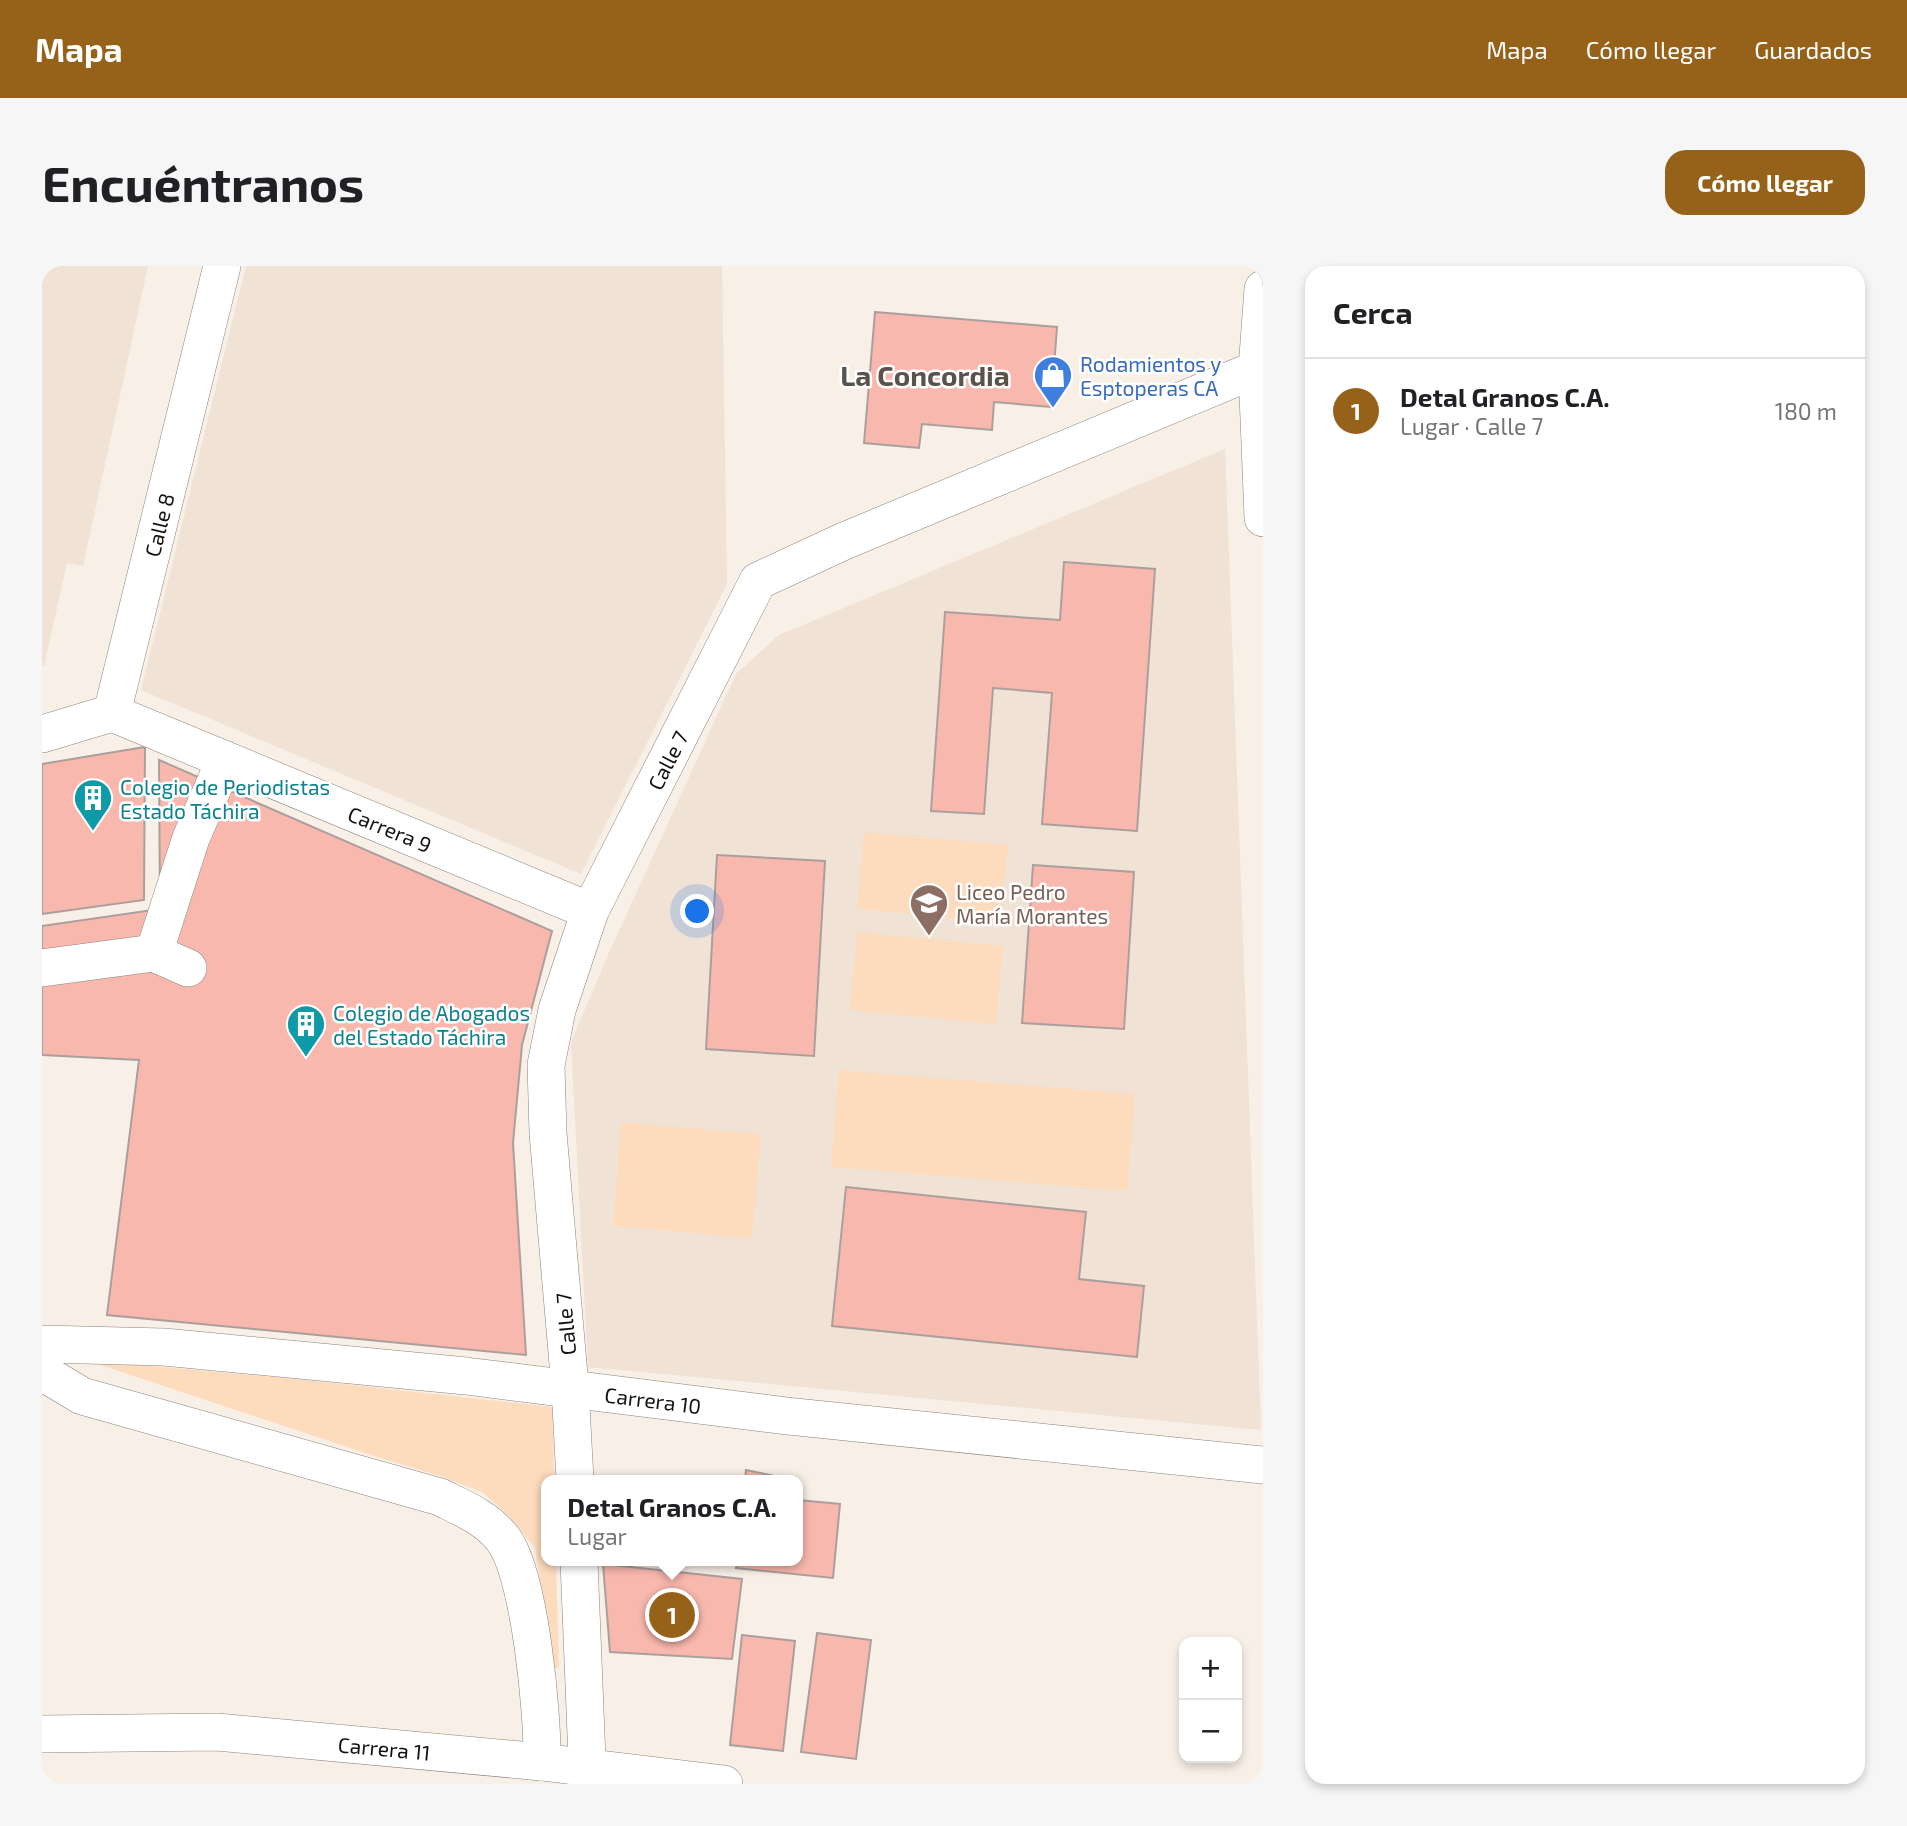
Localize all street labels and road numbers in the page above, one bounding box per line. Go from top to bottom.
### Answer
street label: Calle 8 [138,490,178,559]
street label: Calle 7 [641,726,692,794]
street label: Carrera 9 [345,800,436,857]
street label: Calle 7 [550,1291,580,1356]
street label: Carrera 10 [603,1381,703,1418]
street label: Carrera 11 [337,1731,432,1764]

